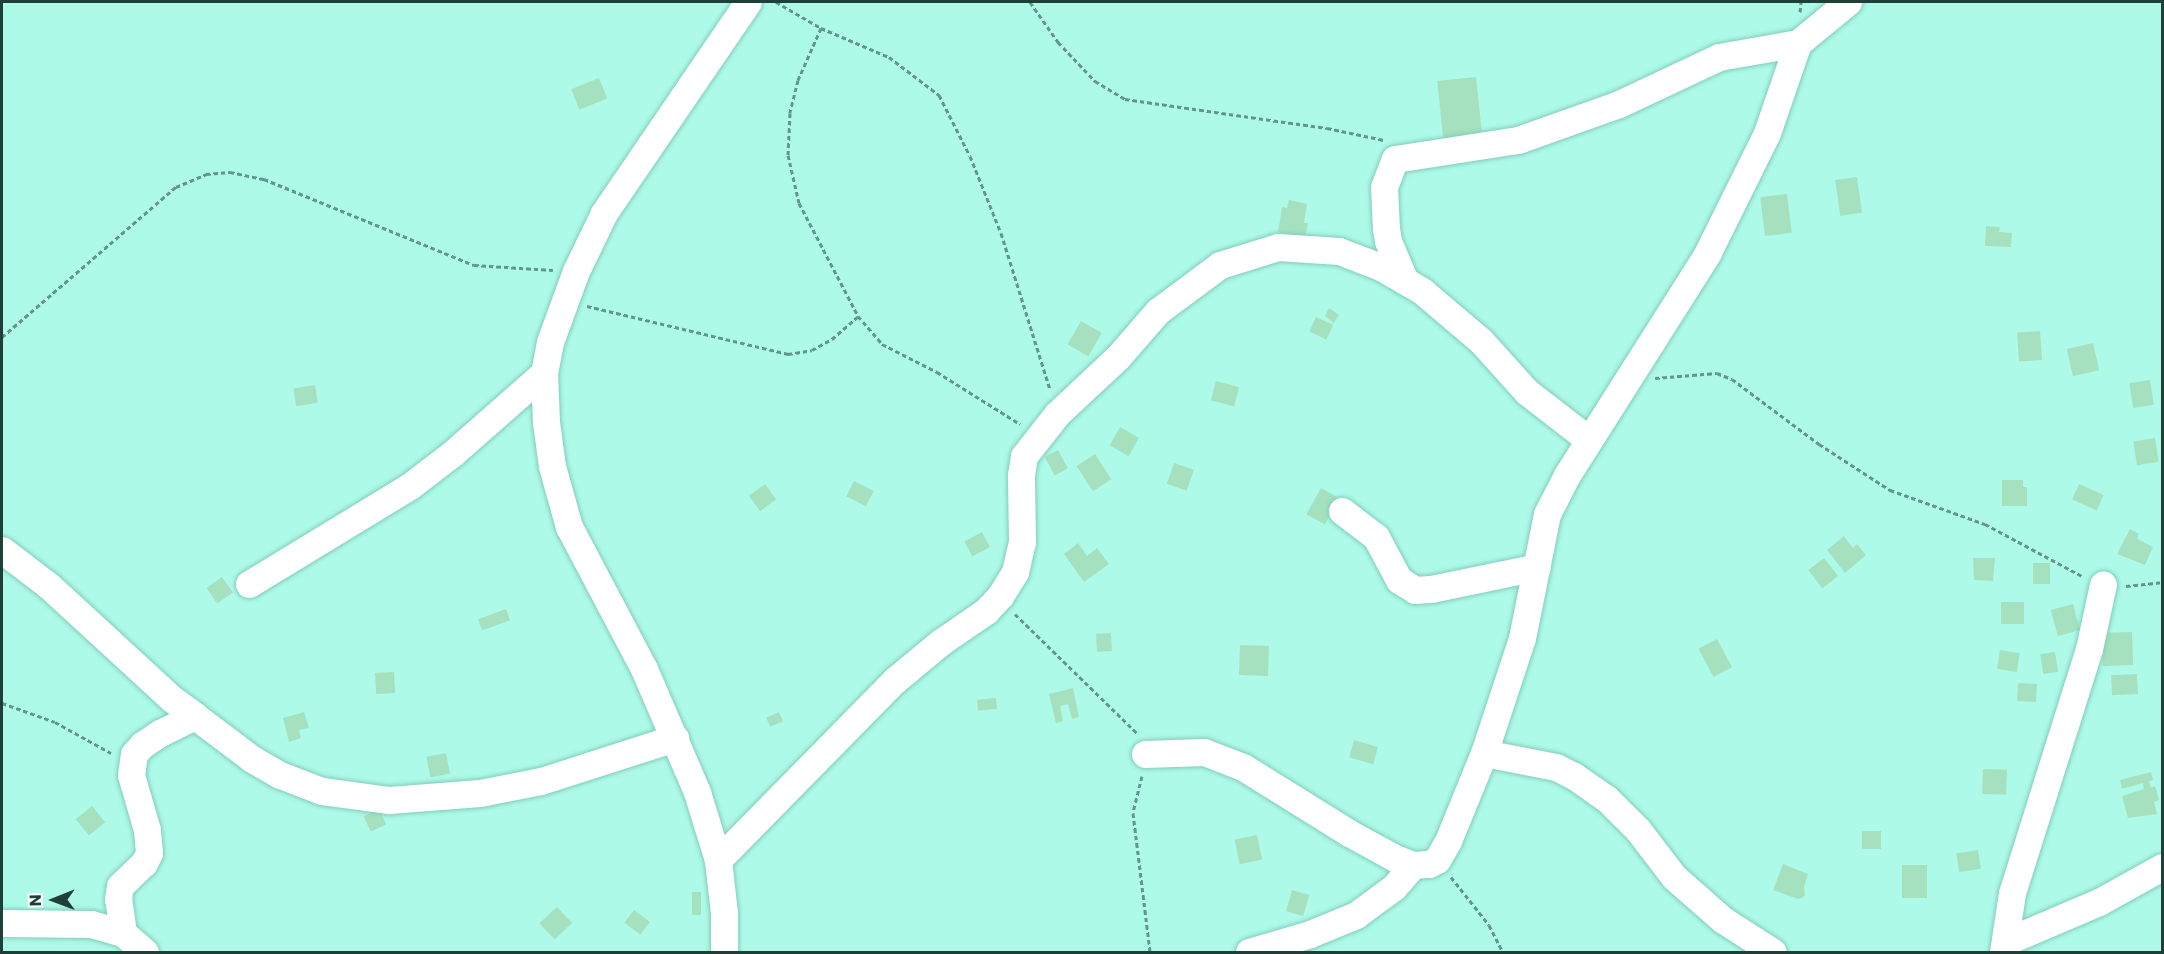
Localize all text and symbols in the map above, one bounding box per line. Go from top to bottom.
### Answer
north arrow [24,870,84,930]
text: N [24,894,47,907]

